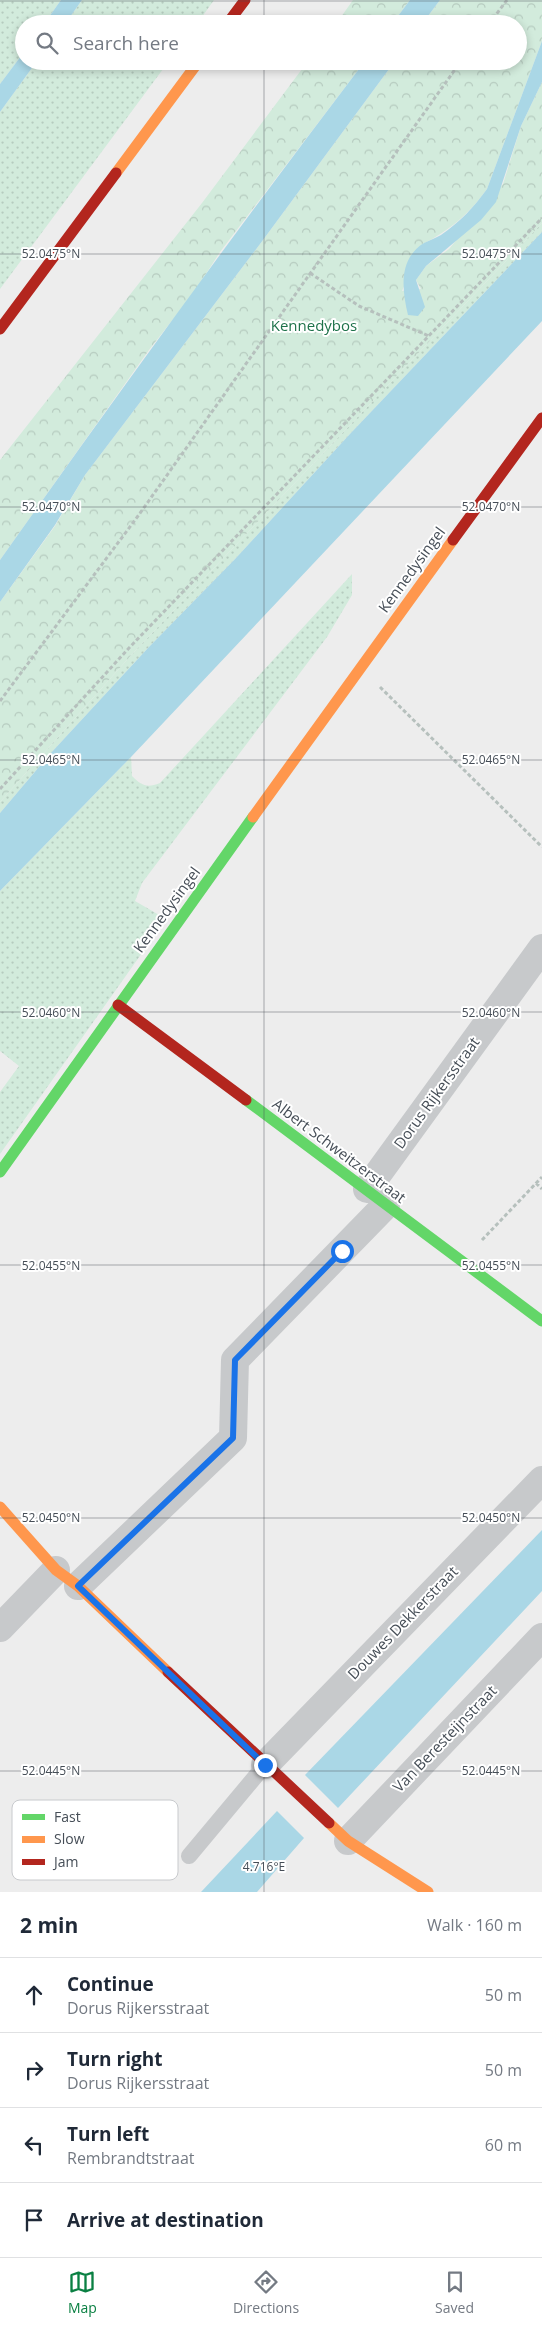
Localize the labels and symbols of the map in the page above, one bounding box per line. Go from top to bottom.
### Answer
text: 52.0475°N [22,245,80,262]
text: 52.0475°N [462,245,520,262]
park label: Kennedybos [271,315,357,335]
text: 52.0470°N [22,498,80,515]
text: 52.0470°N [462,498,520,515]
street label: Kennedysingel [373,522,449,616]
text: 52.0465°N [22,751,80,768]
text: 52.0465°N [462,751,520,768]
street label: Kennedysingel [128,862,204,956]
text: 52.0460°N [22,1004,80,1021]
text: 52.0460°N [462,1004,520,1021]
street label: Dorus Rijkersstraat [389,1033,483,1152]
street label: Albert Schweitzerstraat [269,1093,410,1207]
route start [331,1240,354,1263]
text: 52.0455°N [22,1257,80,1274]
text: 52.0455°N [462,1257,520,1274]
text: 52.0450°N [22,1509,80,1526]
text: 52.0450°N [462,1509,520,1526]
street label: Douwes Dekkerstraat [343,1561,462,1683]
street label: Van Beresteijnstraat [388,1681,501,1796]
route end [254,1754,277,1777]
text: 52.0445°N [22,1762,80,1779]
text: 52.0445°N [462,1762,520,1779]
legend [12,1800,178,1880]
text: Fast [54,1807,81,1826]
text: Slow [54,1829,85,1848]
text: Jam [52,1852,79,1871]
text: 4.716°E [243,1858,285,1875]

